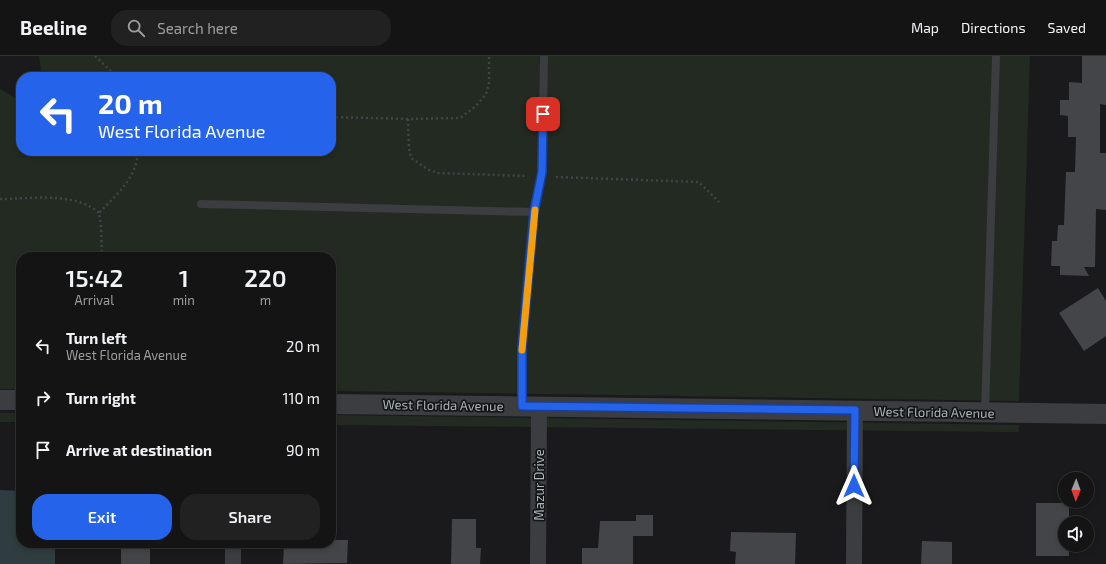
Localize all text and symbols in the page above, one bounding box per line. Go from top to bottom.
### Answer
search box [111,10,391,46]
text: Beeline [20,16,87,39]
icon: search [125,17,147,39]
text: Search here [157,19,238,37]
text: Map [911,19,939,36]
text: Directions [961,19,1026,36]
text: Saved [1048,19,1086,36]
text: 20 m [98,86,163,120]
icon: left [32,88,84,140]
pin [526,97,560,131]
icon: arrive [532,103,554,125]
text: West Florida Avenue [98,120,265,142]
text: 15:42 [65,263,123,292]
text: 1 [179,263,189,292]
text: 220 [244,263,287,292]
text: Arrival [75,292,114,308]
text: min [173,292,195,308]
text: m [260,292,271,308]
text: Turn left [66,329,127,347]
icon: left [32,335,54,357]
text: 20 m [286,337,320,355]
text: West Florida Avenue [66,347,187,363]
icon: right [32,387,54,409]
text: Turn right [66,389,136,407]
text: 110 m [283,389,320,407]
street label: West Florida Avenue [382,396,504,414]
street label: West Florida Avenue [873,403,995,421]
icon: arrive [32,439,54,461]
text: Arrive at destination [66,441,212,459]
text: 90 m [286,441,320,459]
street label: Mazur Drive [531,449,547,521]
position arrow [833,465,875,507]
north arrow [1058,472,1094,508]
map controls [1058,472,1094,552]
button: Exit [32,494,172,540]
button: Share [180,494,320,540]
button: sound [1058,516,1094,552]

